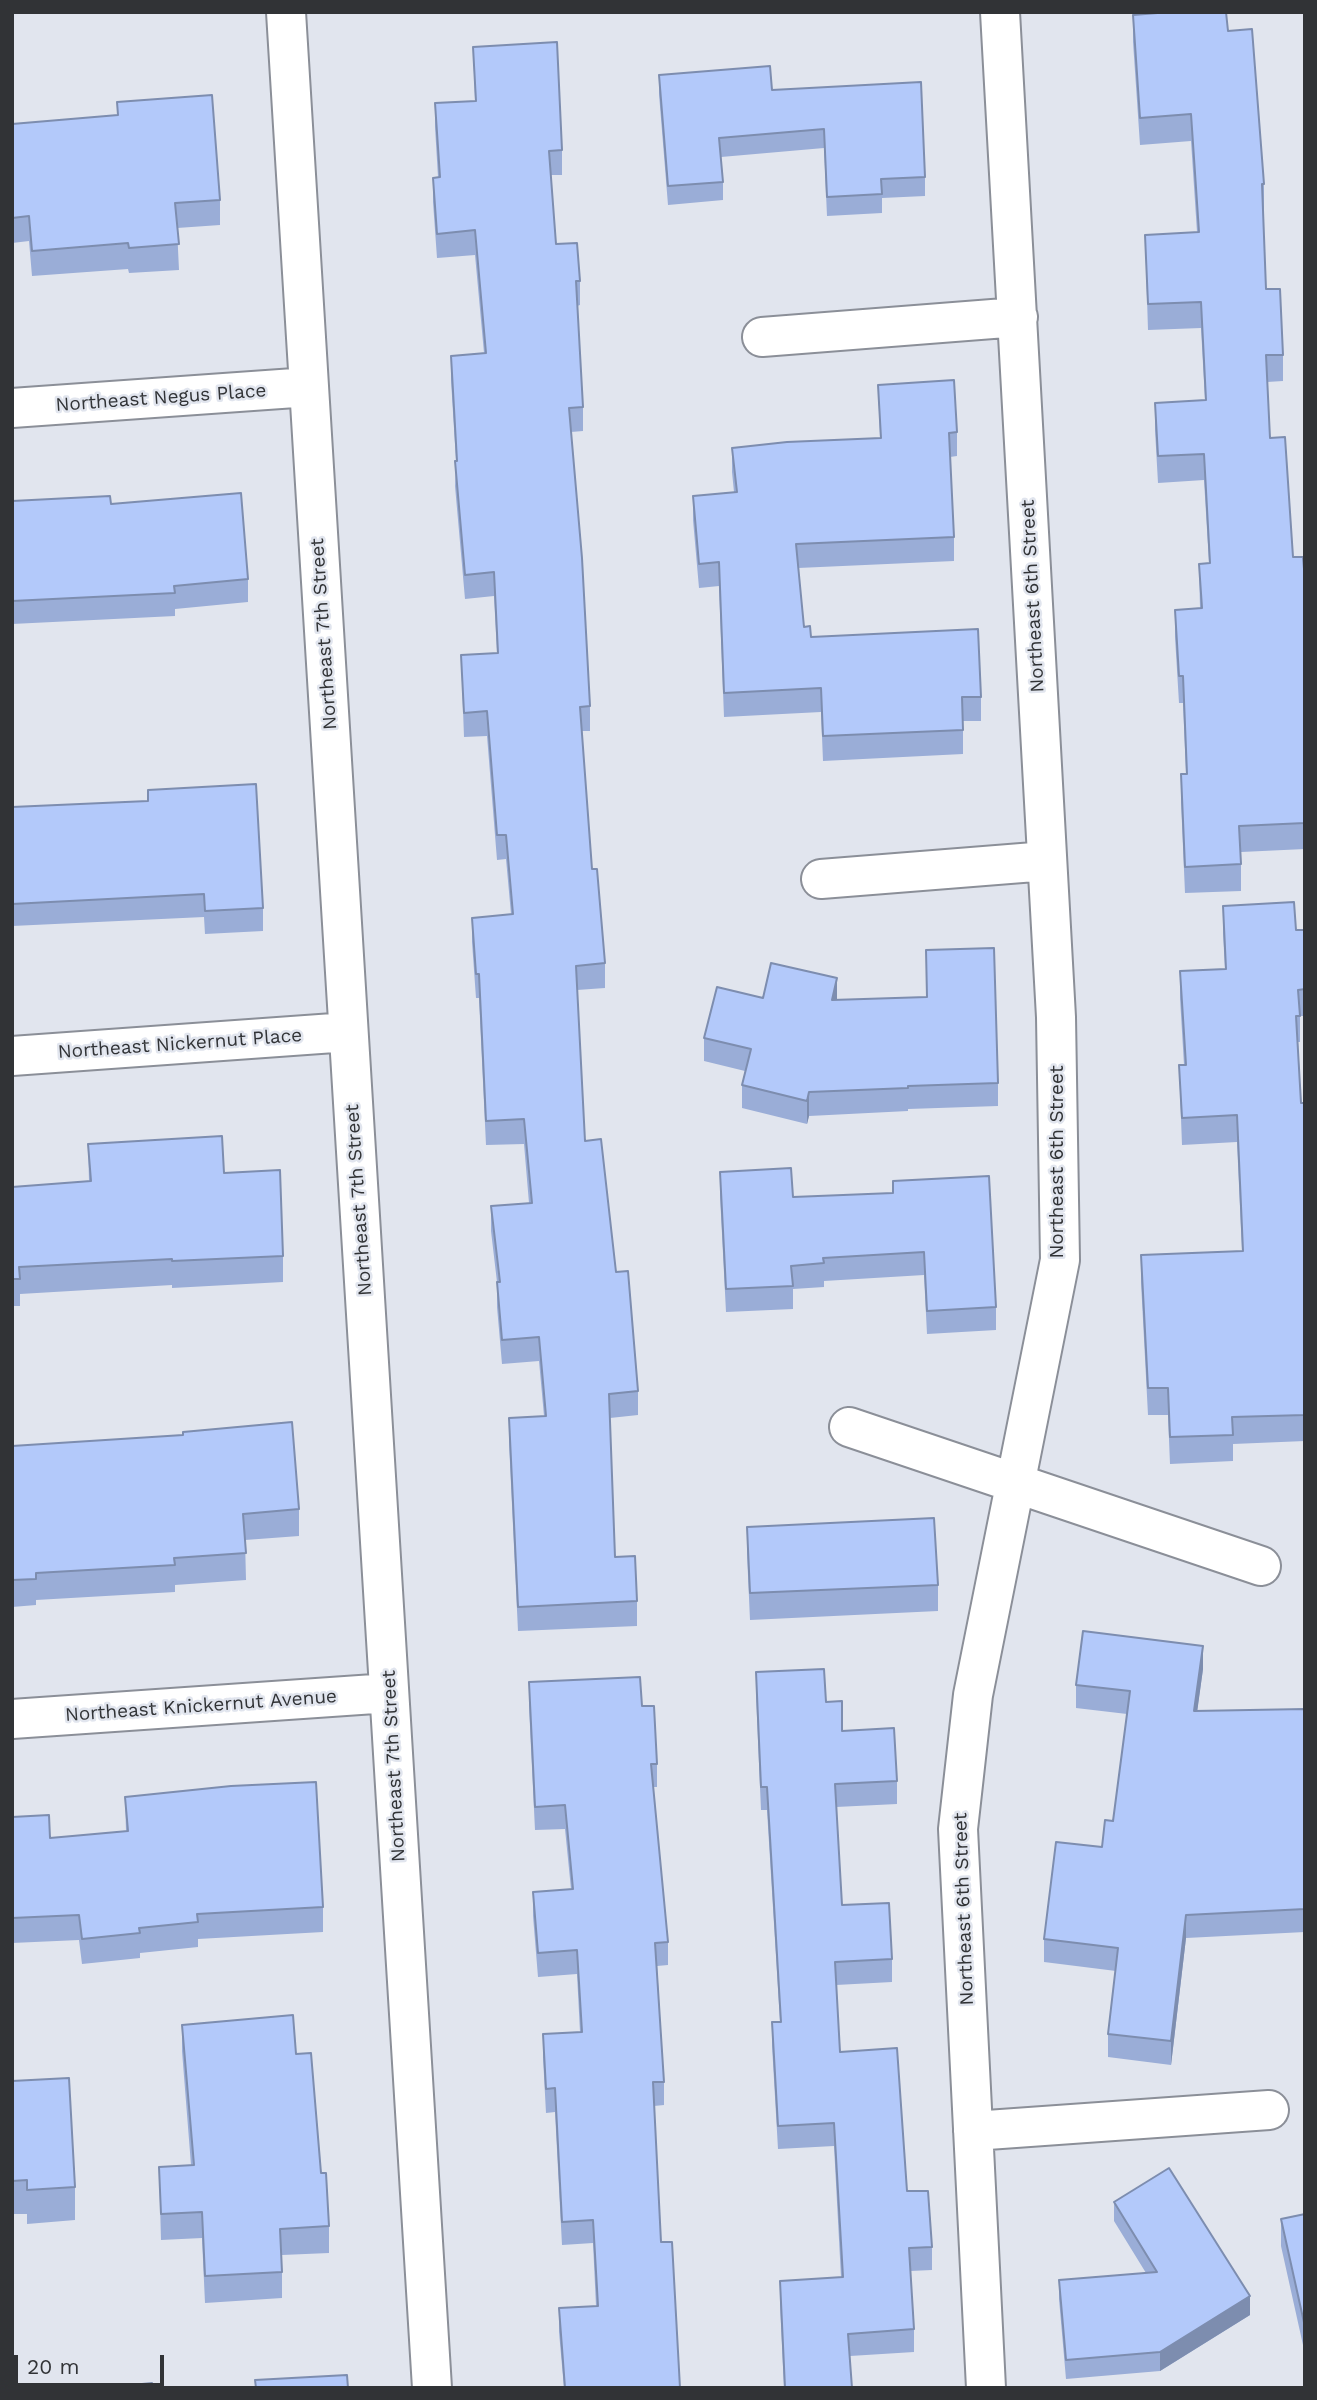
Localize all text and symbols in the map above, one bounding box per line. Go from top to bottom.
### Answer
street label: Northeast Negus Place [55,379,267,417]
street label: Northeast 6th Street [1017,499,1049,693]
street label: Northeast 7th Street [306,537,342,731]
street label: Northeast Nickernut Place [57,1024,303,1064]
street label: Northeast 6th Street [1046,1065,1068,1259]
street label: Northeast 7th Street [341,1103,377,1297]
street label: Northeast 7th Street [378,1669,410,1863]
street label: Northeast Knickernut Avenue [64,1685,338,1727]
street label: Northeast 6th Street [949,1812,979,2006]
scale bar [18,2340,168,2384]
text: 20 m [27,2354,79,2379]

